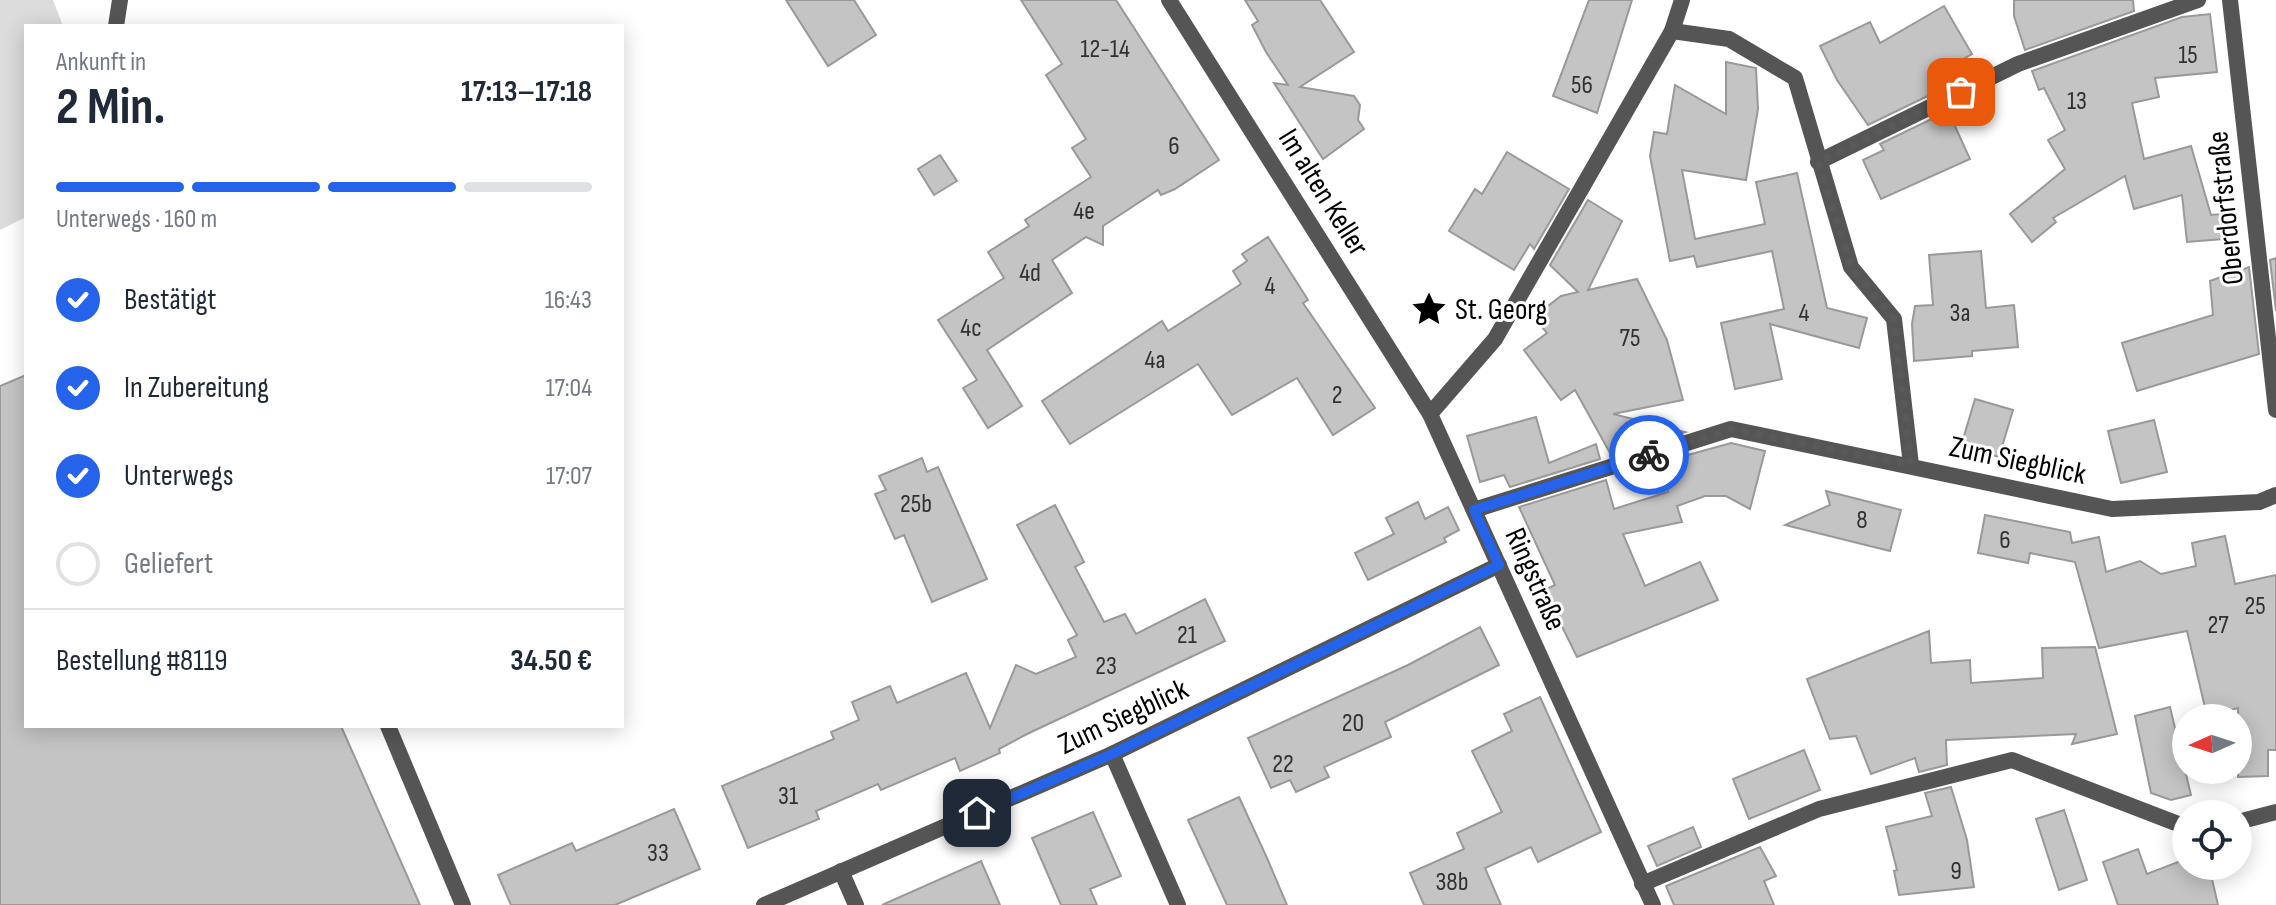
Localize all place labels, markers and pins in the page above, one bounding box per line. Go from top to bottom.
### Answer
pin [1927,58,1995,126]
place icon: St. Georg [1410,290,1448,328]
place label: St. Georg [1455,292,1547,328]
pin [943,779,1011,847]

